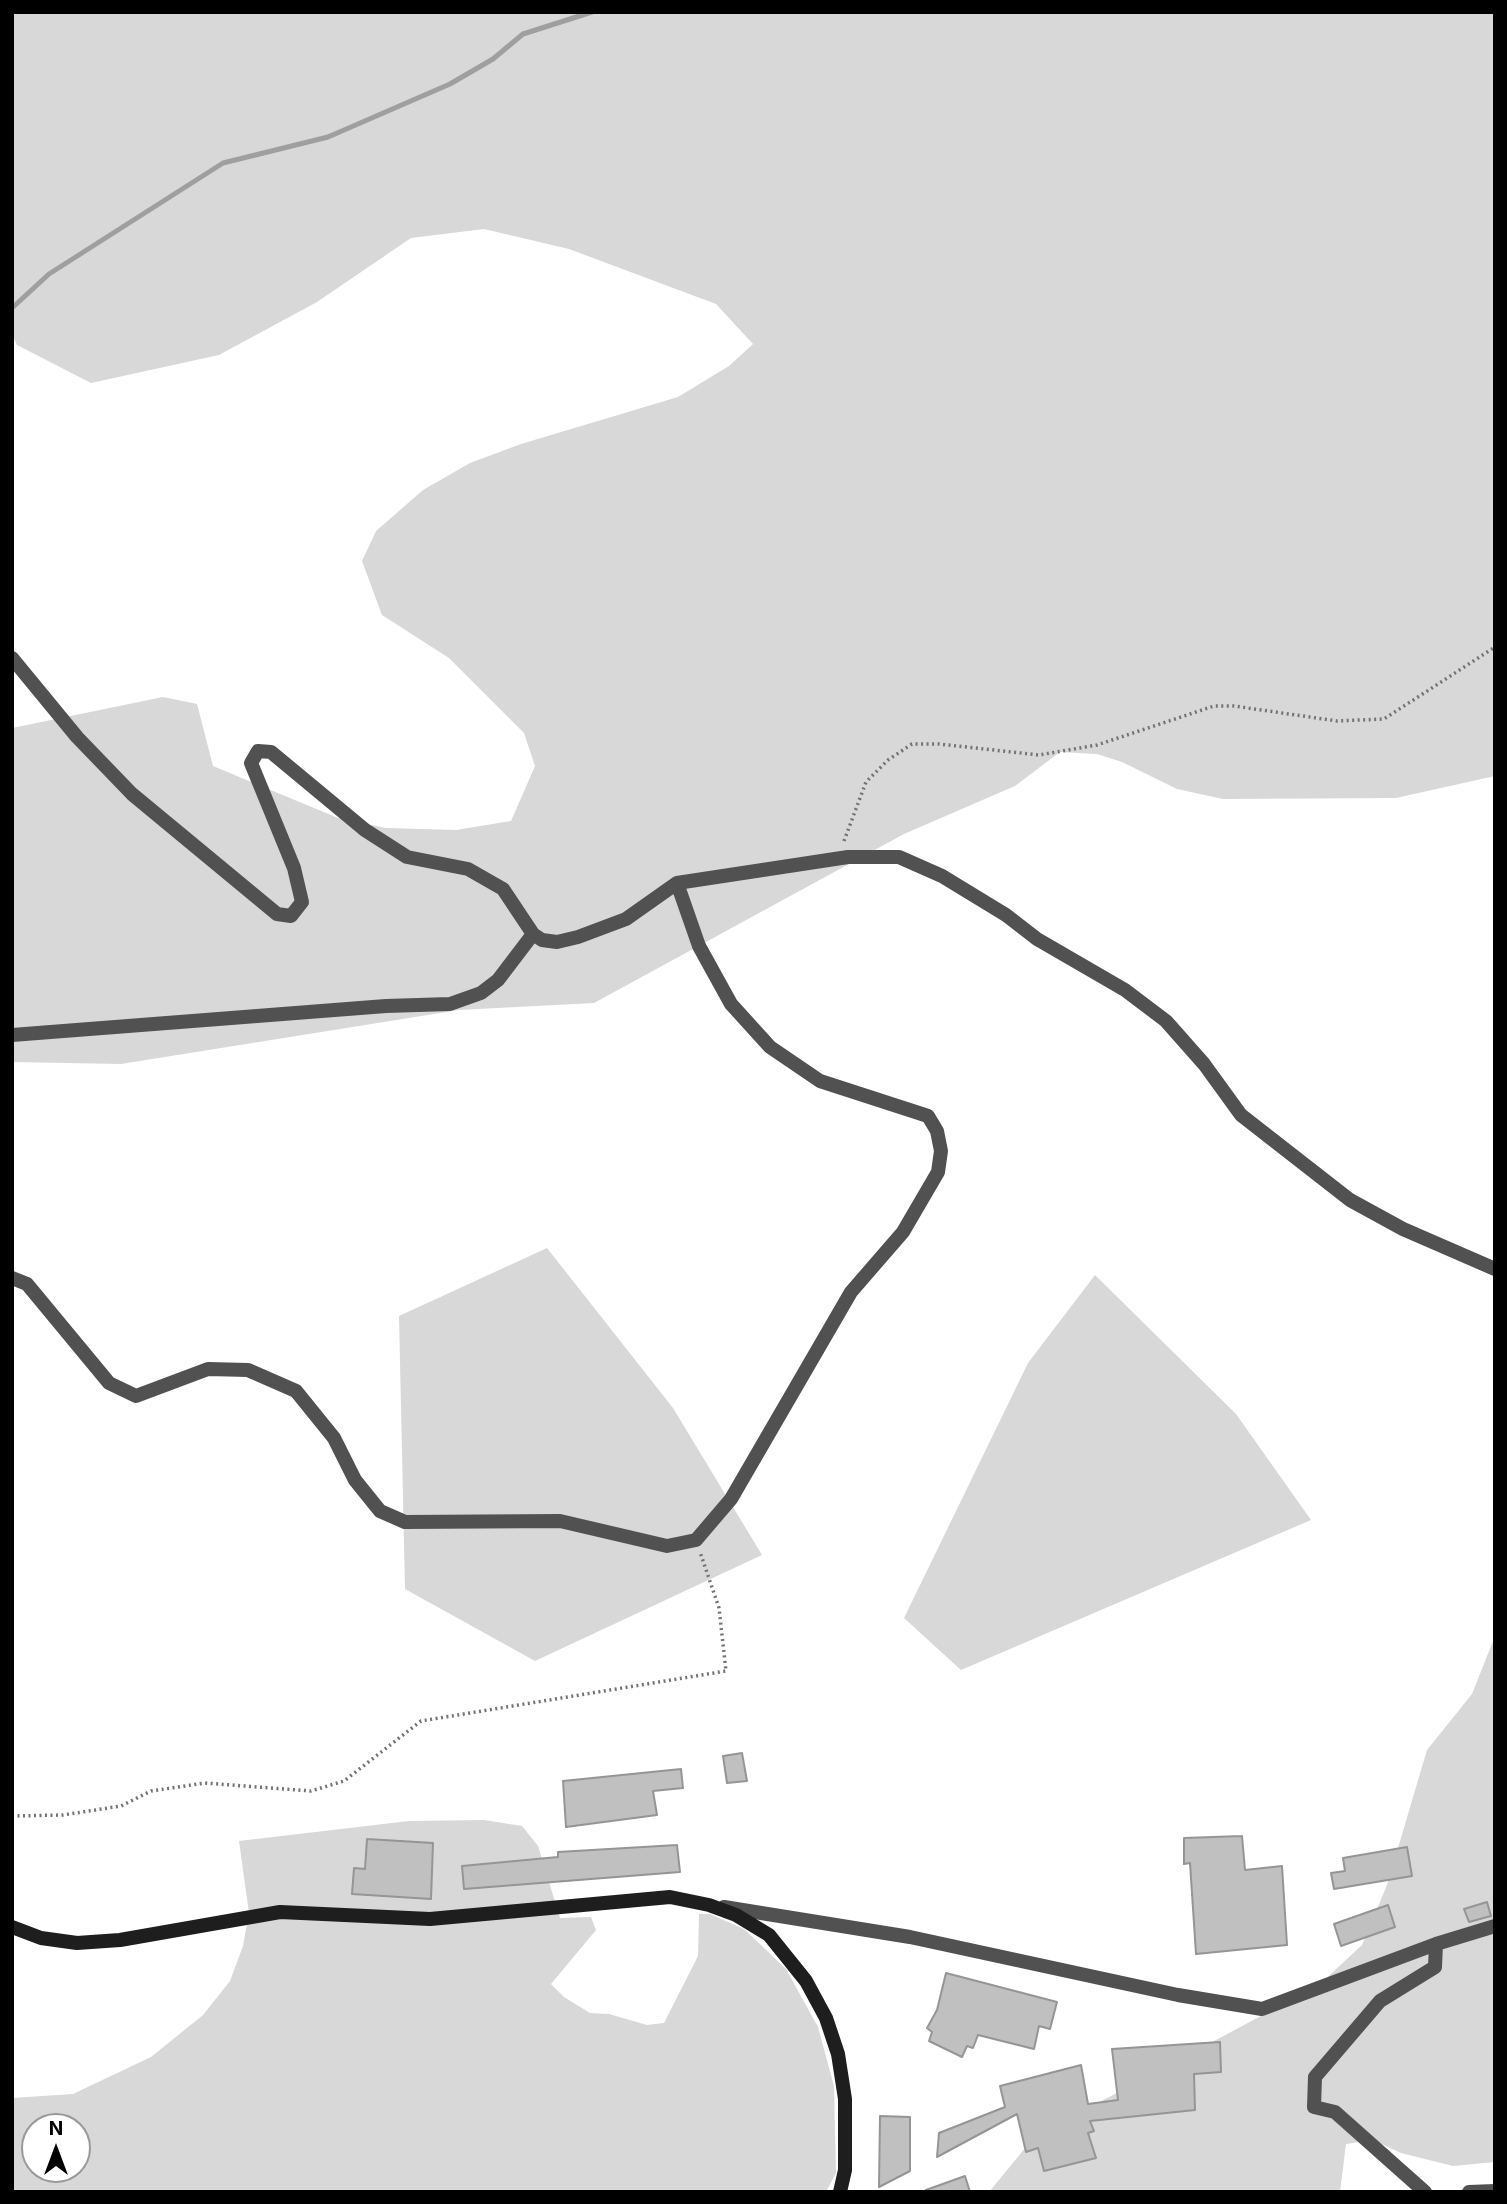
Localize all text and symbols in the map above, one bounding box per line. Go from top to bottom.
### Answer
north arrow [21,2113,91,2183]
text: N [49,2117,63,2140]

